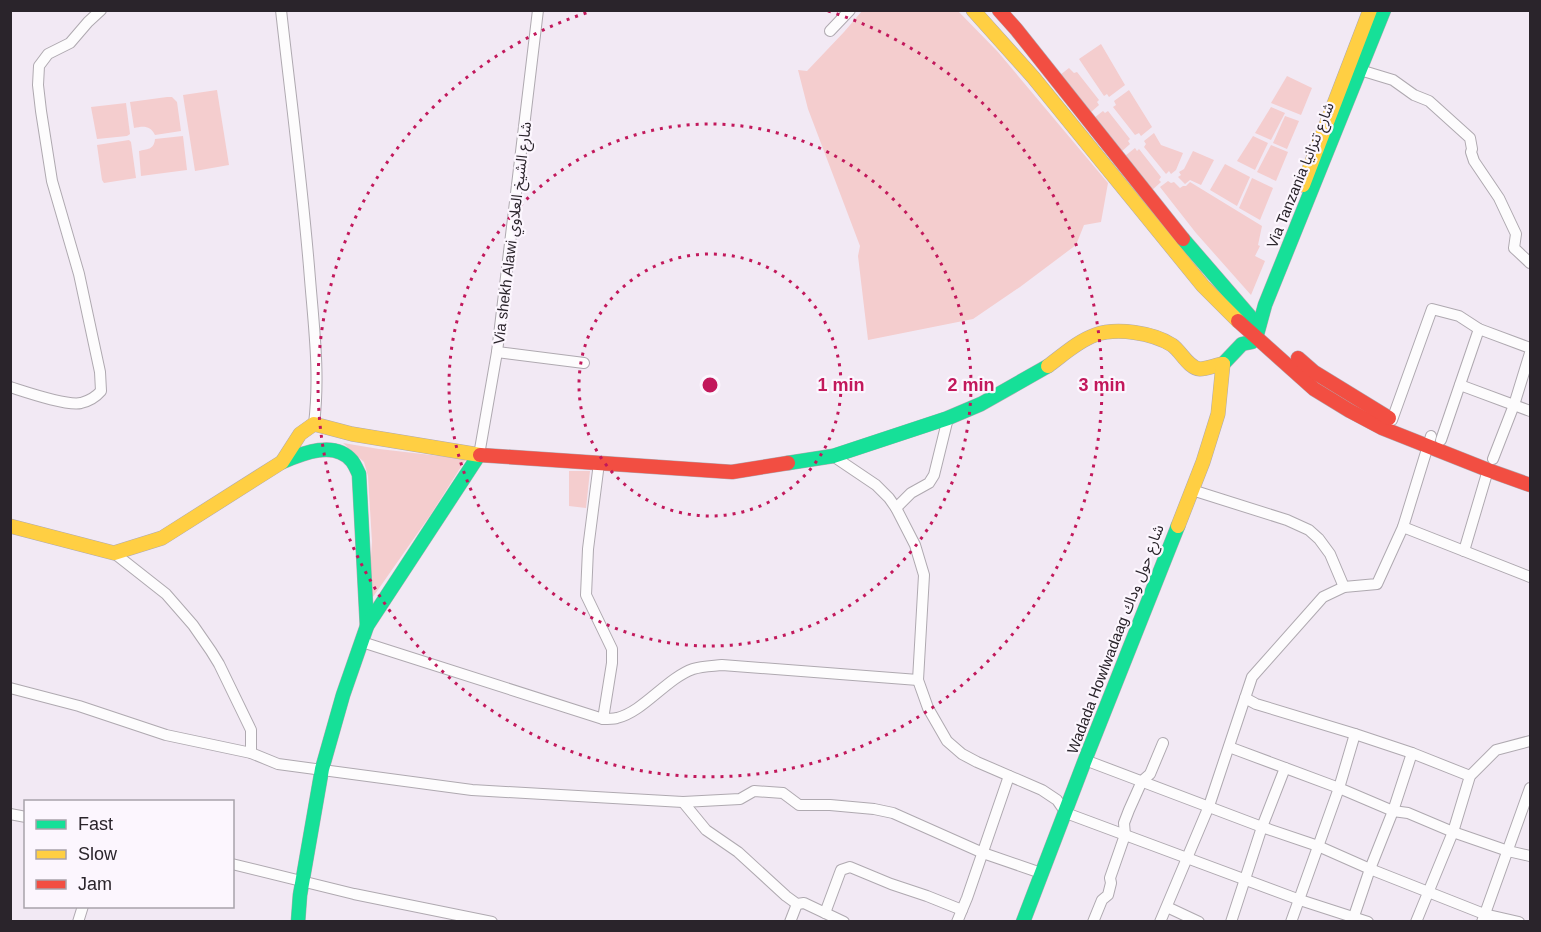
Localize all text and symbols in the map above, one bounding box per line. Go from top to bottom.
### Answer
street label: Via Tanzania شارع تنزانيا [1263,99,1341,252]
street label: Via shekh Alawi شارع الشيخ العلاوي [490,120,538,346]
centre of rings [700,375,720,395]
text: 1 min [817,375,865,395]
text: 2 min [947,375,995,395]
text: 3 min [1078,375,1126,395]
street label: Wadada Howlwadaag شارع حول وداك [1063,522,1170,757]
legend [24,800,234,908]
text: Fast [78,814,113,834]
text: Slow [78,844,118,864]
text: Jam [78,874,112,894]

